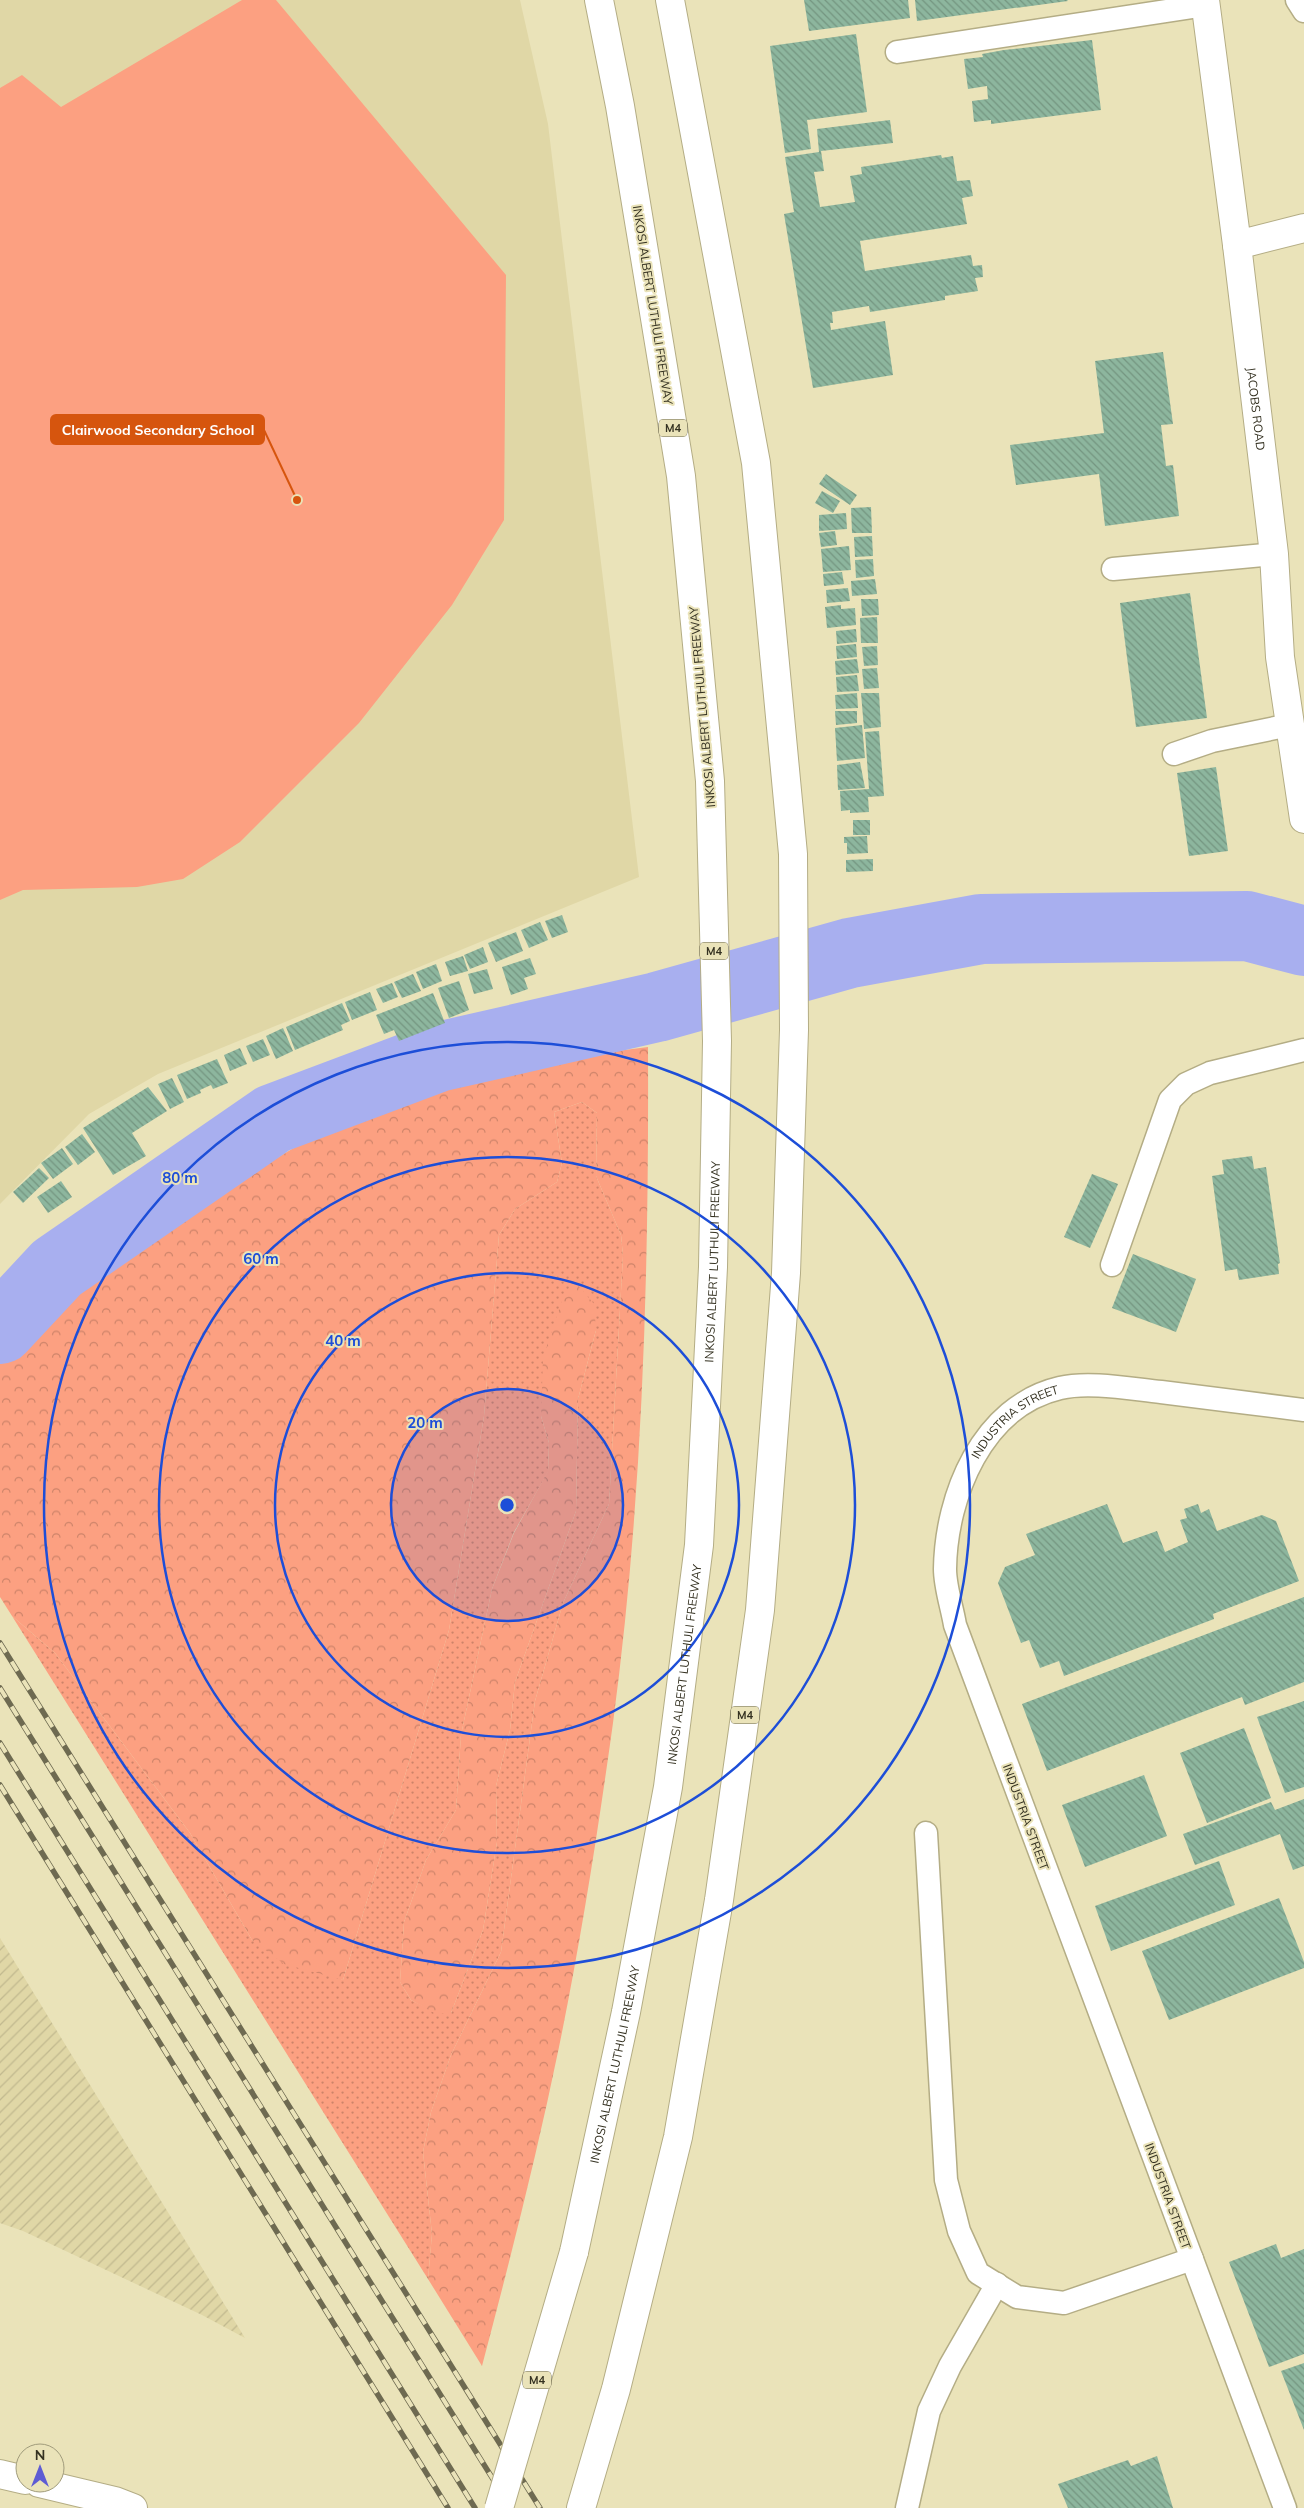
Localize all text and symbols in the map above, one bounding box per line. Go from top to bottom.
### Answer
street label: INKOSI ALBERT LUTHULI FREEWAY [630,204,676,406]
street label: JACOBS ROAD [1244,366,1269,451]
callout: Clairwood Secondary School [51,415,264,444]
road number: M4 [659,419,687,436]
text: Clairwood Secondary School [62,421,254,439]
street label: INKOSI ALBERT LUTHULI FREEWAY [686,605,718,808]
road number: M4 [700,942,728,959]
street label: INKOSI ALBERT LUTHULI FREEWAY [701,1160,722,1363]
text: 80 m [162,1168,198,1187]
text: 60 m [243,1249,279,1268]
text: 40 m [325,1331,361,1350]
street label: INDUSTRIA STREET [967,1381,1061,1461]
text: 20 m [407,1413,443,1432]
centre of rings [498,1496,516,1514]
street label: INKOSI ALBERT LUTHULI FREEWAY [663,1563,704,1765]
road number: M4 [731,1706,759,1724]
street label: INDUSTRIA STREET [1000,1762,1052,1873]
street label: INKOSI ALBERT LUTHULI FREEWAY [586,1964,642,2164]
street label: INDUSTRIA STREET [1142,2141,1194,2252]
road number: M4 [523,2372,551,2388]
north arrow [15,2443,65,2493]
text: N [35,2446,45,2464]

